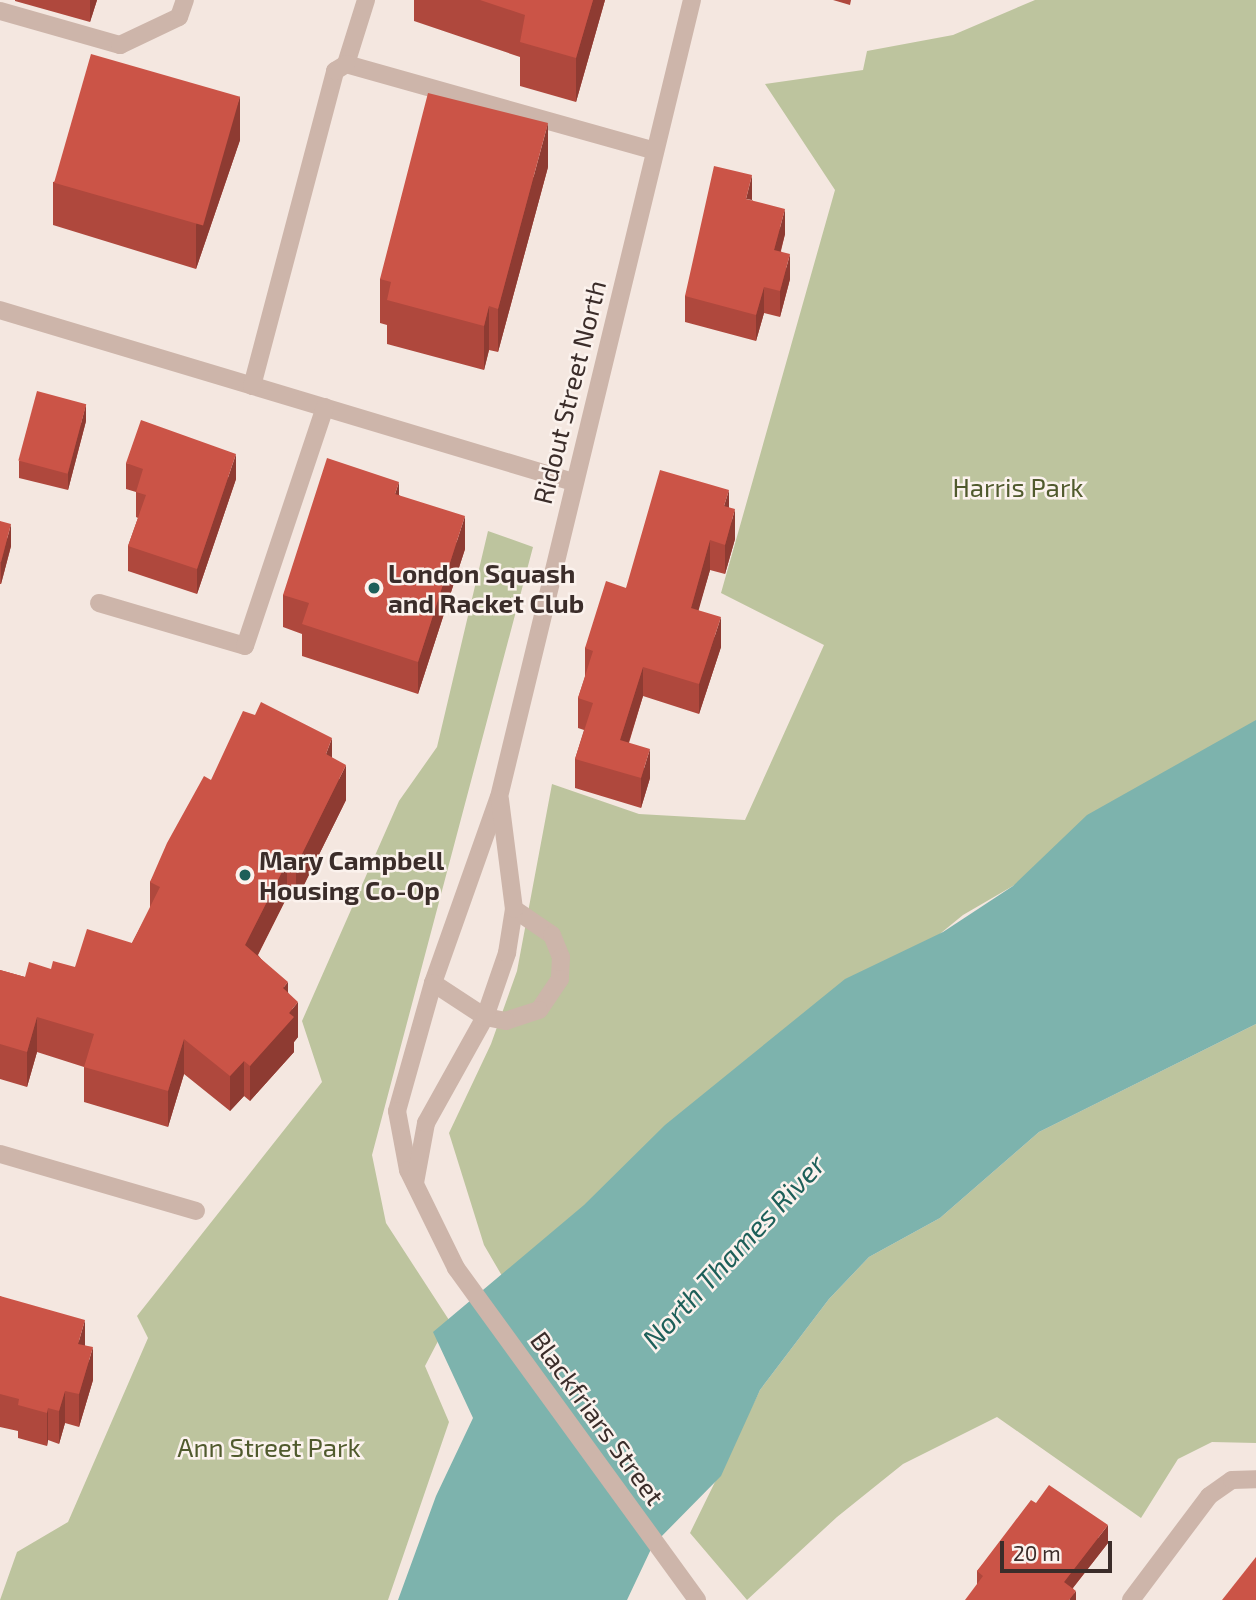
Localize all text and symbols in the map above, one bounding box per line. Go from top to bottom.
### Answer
street label: Ridout Street North [526,277,612,507]
park label: Harris Park [952,471,1084,503]
place label: London Squash and Racket Club [388,557,584,618]
marker: London Squash and Racket Club [366,580,382,596]
place label: Mary Campbell Housing Co-Op [259,844,445,906]
marker: Mary Campbell Housing Co-Op [237,867,253,883]
water label: North Thames River [634,1147,832,1355]
street label: Blackfriars Street [525,1325,671,1511]
park label: Ann Street Park [177,1431,361,1463]
scale bar [1004,1526,1116,1570]
text: 20 m [1013,1540,1061,1565]

